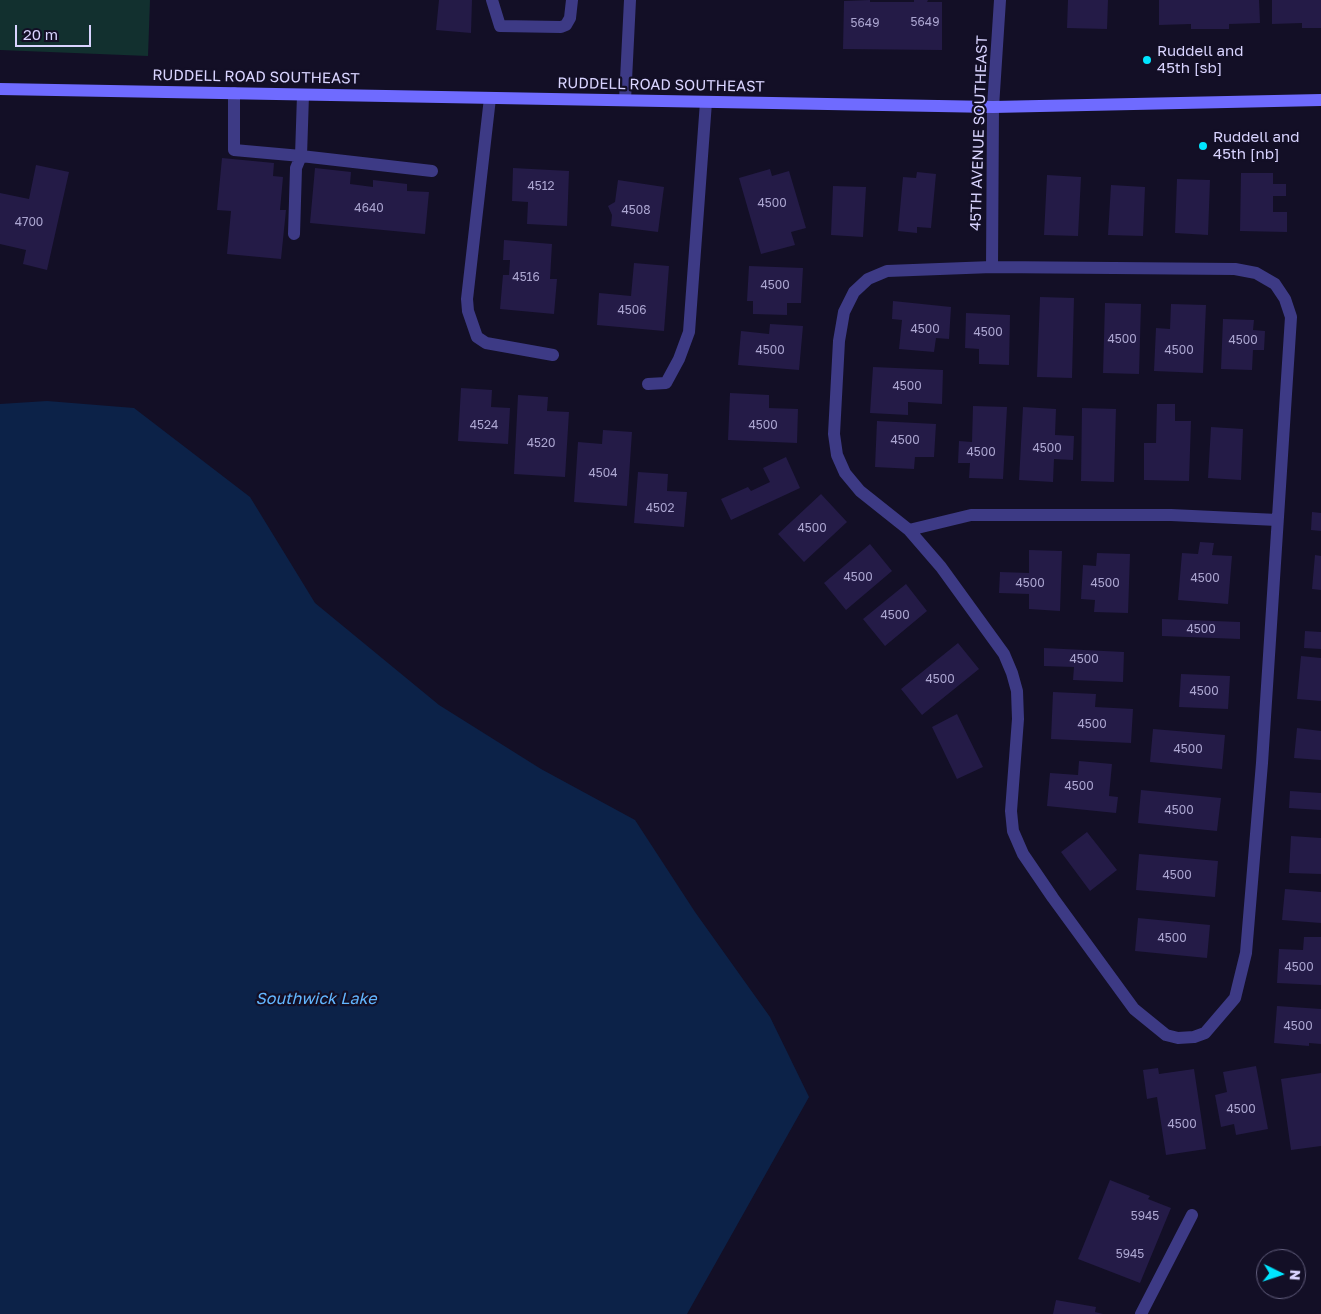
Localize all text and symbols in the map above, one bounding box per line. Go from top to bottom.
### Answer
scale bar [18,15,94,47]
house number: 5649 [911,15,939,29]
house number: 5649 [851,16,879,30]
text: 20 m [23,25,58,43]
street label: 45TH AVENUE SOUTHEAST [967,35,991,231]
place label: Ruddell and 45th [sb] [1157,42,1243,77]
marker: Ruddell and 45th [sb] [1141,54,1153,66]
street label: RUDDELL ROAD SOUTHEAST [152,66,360,88]
street label: RUDDELL ROAD SOUTHEAST [557,74,765,96]
place label: Ruddell and 45th [nb] [1213,128,1299,163]
marker: Ruddell and 45th [nb] [1197,140,1209,152]
house number: 4512 [527,179,555,193]
house number: 4500 [757,196,787,210]
house number: 4640 [354,201,384,215]
house number: 4508 [621,203,651,217]
house number: 4700 [15,215,43,229]
house number: 4516 [512,270,540,284]
house number: 4500 [760,278,790,292]
house number: 4506 [618,303,646,317]
house number: 4500 [910,322,940,336]
house number: 4500 [973,325,1003,339]
house number: 4500 [1107,332,1137,346]
house number: 4500 [1228,333,1258,347]
house number: 4500 [755,343,785,357]
house number: 4500 [1164,343,1194,357]
house number: 4500 [892,379,922,393]
house number: 4524 [470,418,498,432]
house number: 4500 [748,418,778,432]
house number: 4500 [890,433,920,447]
house number: 4520 [527,436,555,450]
house number: 4500 [1032,441,1062,455]
house number: 4500 [966,445,996,459]
house number: 4504 [588,466,618,480]
house number: 4502 [646,501,674,515]
house number: 4500 [797,521,827,535]
house number: 4500 [843,570,873,584]
house number: 4500 [1190,571,1220,585]
house number: 4500 [1015,576,1045,590]
house number: 4500 [1090,576,1120,590]
house number: 4500 [880,608,910,622]
house number: 4500 [1186,622,1216,636]
house number: 4500 [1069,652,1099,666]
house number: 4500 [925,672,955,686]
house number: 4500 [1189,684,1219,698]
house number: 4500 [1077,717,1107,731]
house number: 4500 [1173,742,1203,756]
house number: 4500 [1064,779,1094,793]
house number: 4500 [1164,803,1194,817]
house number: 4500 [1162,868,1192,882]
house number: 4500 [1157,931,1187,945]
house number: 4500 [1284,960,1314,974]
water label: Southwick Lake [256,989,376,1009]
house number: 4500 [1283,1019,1313,1033]
house number: 4500 [1226,1102,1256,1116]
house number: 4500 [1167,1117,1197,1131]
house number: 5945 [1131,1209,1159,1223]
house number: 5945 [1116,1247,1144,1261]
north arrow [1256,1249,1306,1299]
text: N [1287,1269,1304,1281]

